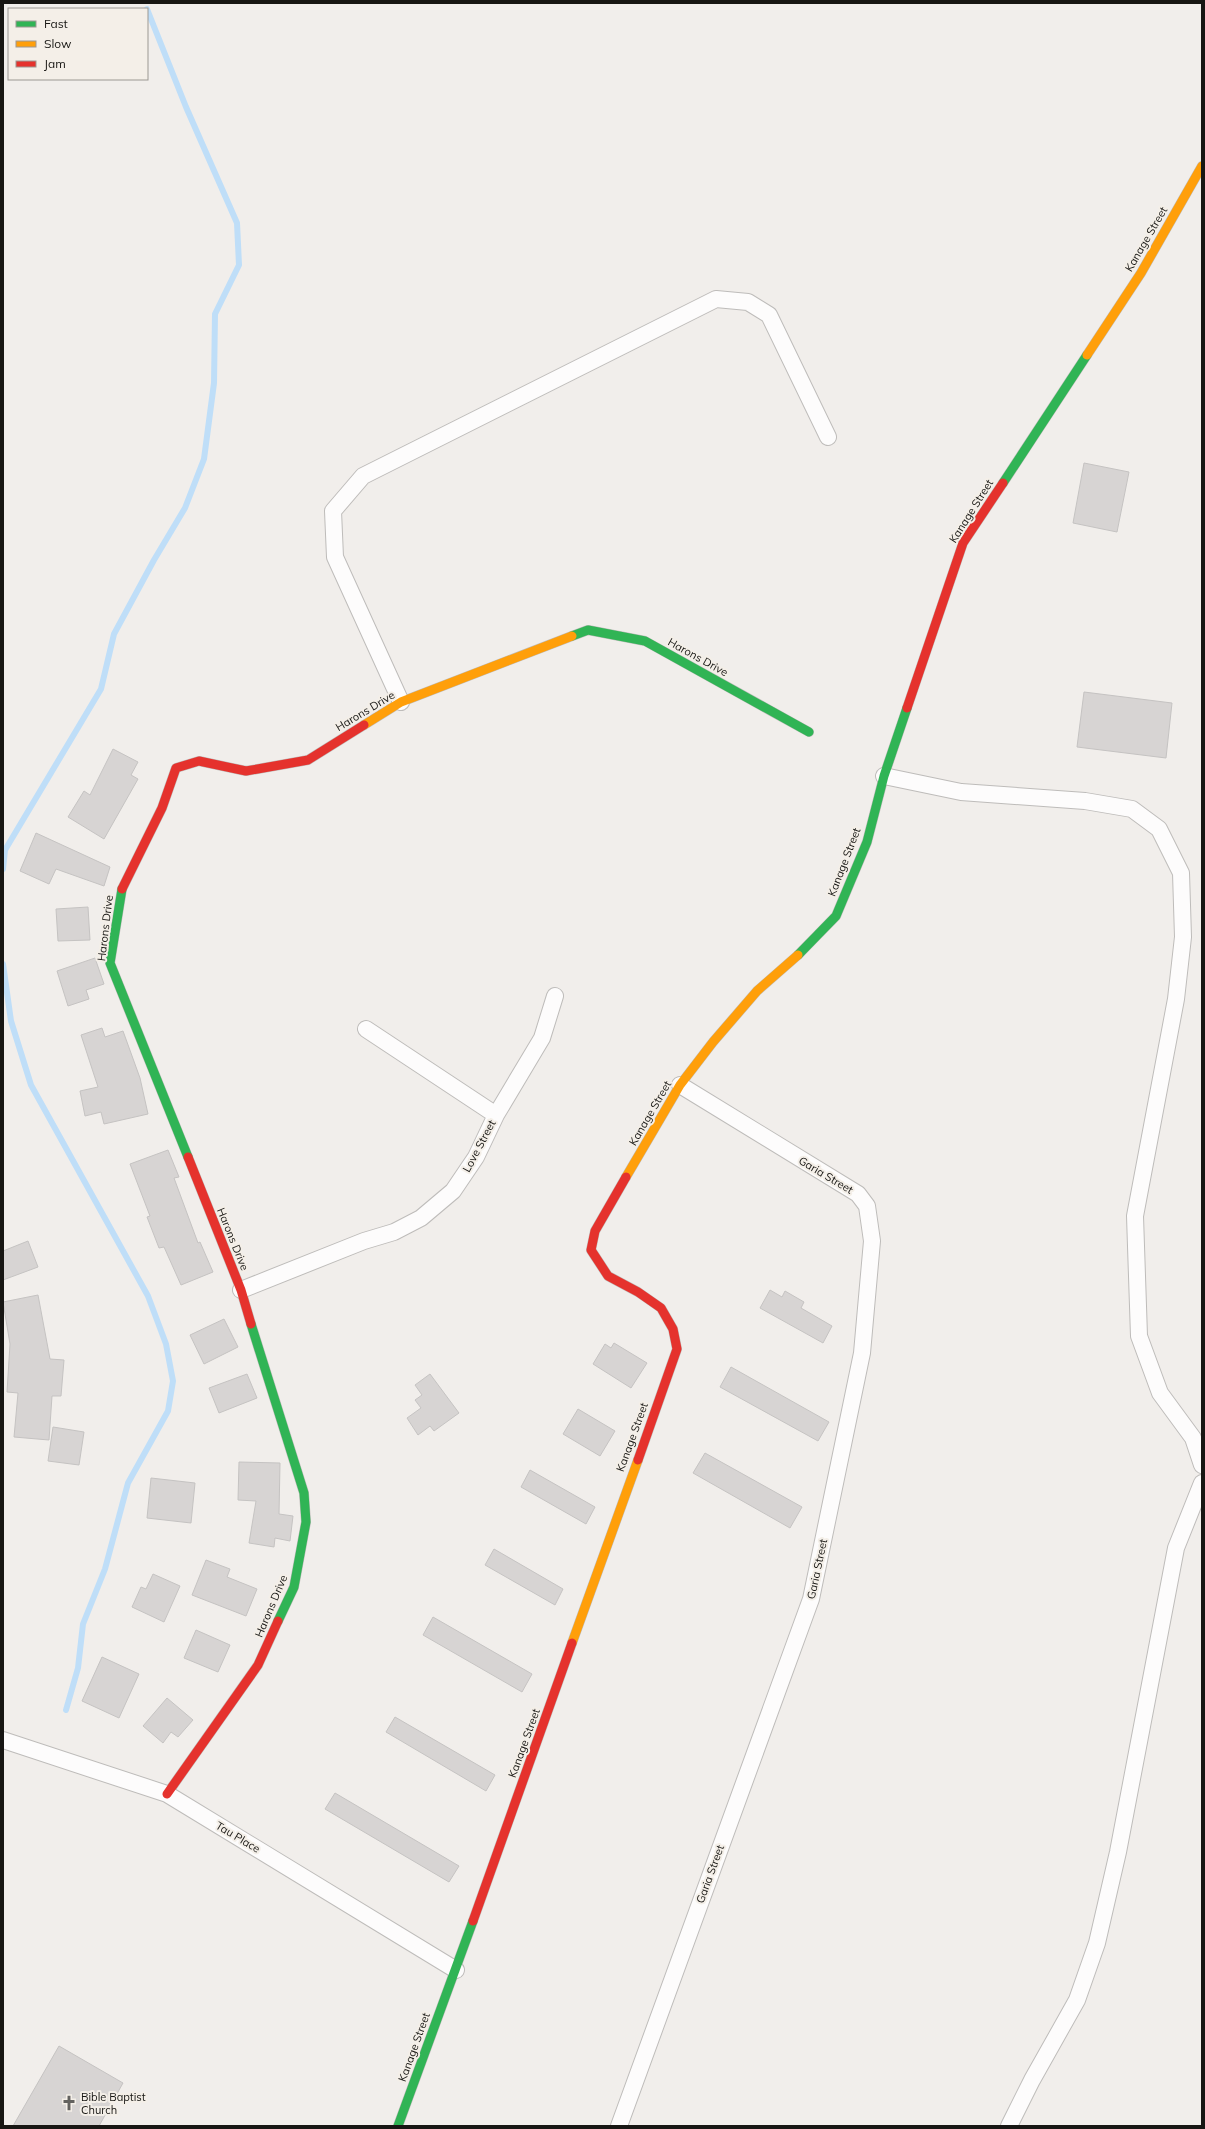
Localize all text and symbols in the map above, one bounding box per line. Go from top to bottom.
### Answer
legend [8,8,148,80]
text: Fast [44,16,68,31]
text: Slow [44,36,72,51]
text: Jam [44,56,66,71]
street label: Kanage Street [1122,204,1170,274]
street label: Kanage Street [946,476,996,545]
street label: Harons Drive [665,635,731,679]
street label: Harons Drive [333,688,397,734]
street label: Kanage Street [824,825,864,898]
street label: Harons Drive [94,894,116,962]
street label: Kanage Street [626,1078,674,1148]
street label: Love Street [459,1117,499,1175]
street label: Garia Street [796,1153,856,1197]
street label: Harons Drive [214,1206,252,1272]
street label: Kanage Street [613,1400,651,1473]
street label: Garia Street [804,1538,830,1600]
street label: Harons Drive [252,1573,290,1639]
street label: Kanage Street [505,1706,543,1779]
street label: Tau Place [213,1818,263,1856]
street label: Garia Street [693,1843,727,1905]
street label: Kanage Street [395,2010,433,2083]
place label: Bible Baptist Church [81,2090,146,2117]
church icon: Bible Baptist Church [60,2094,78,2112]

